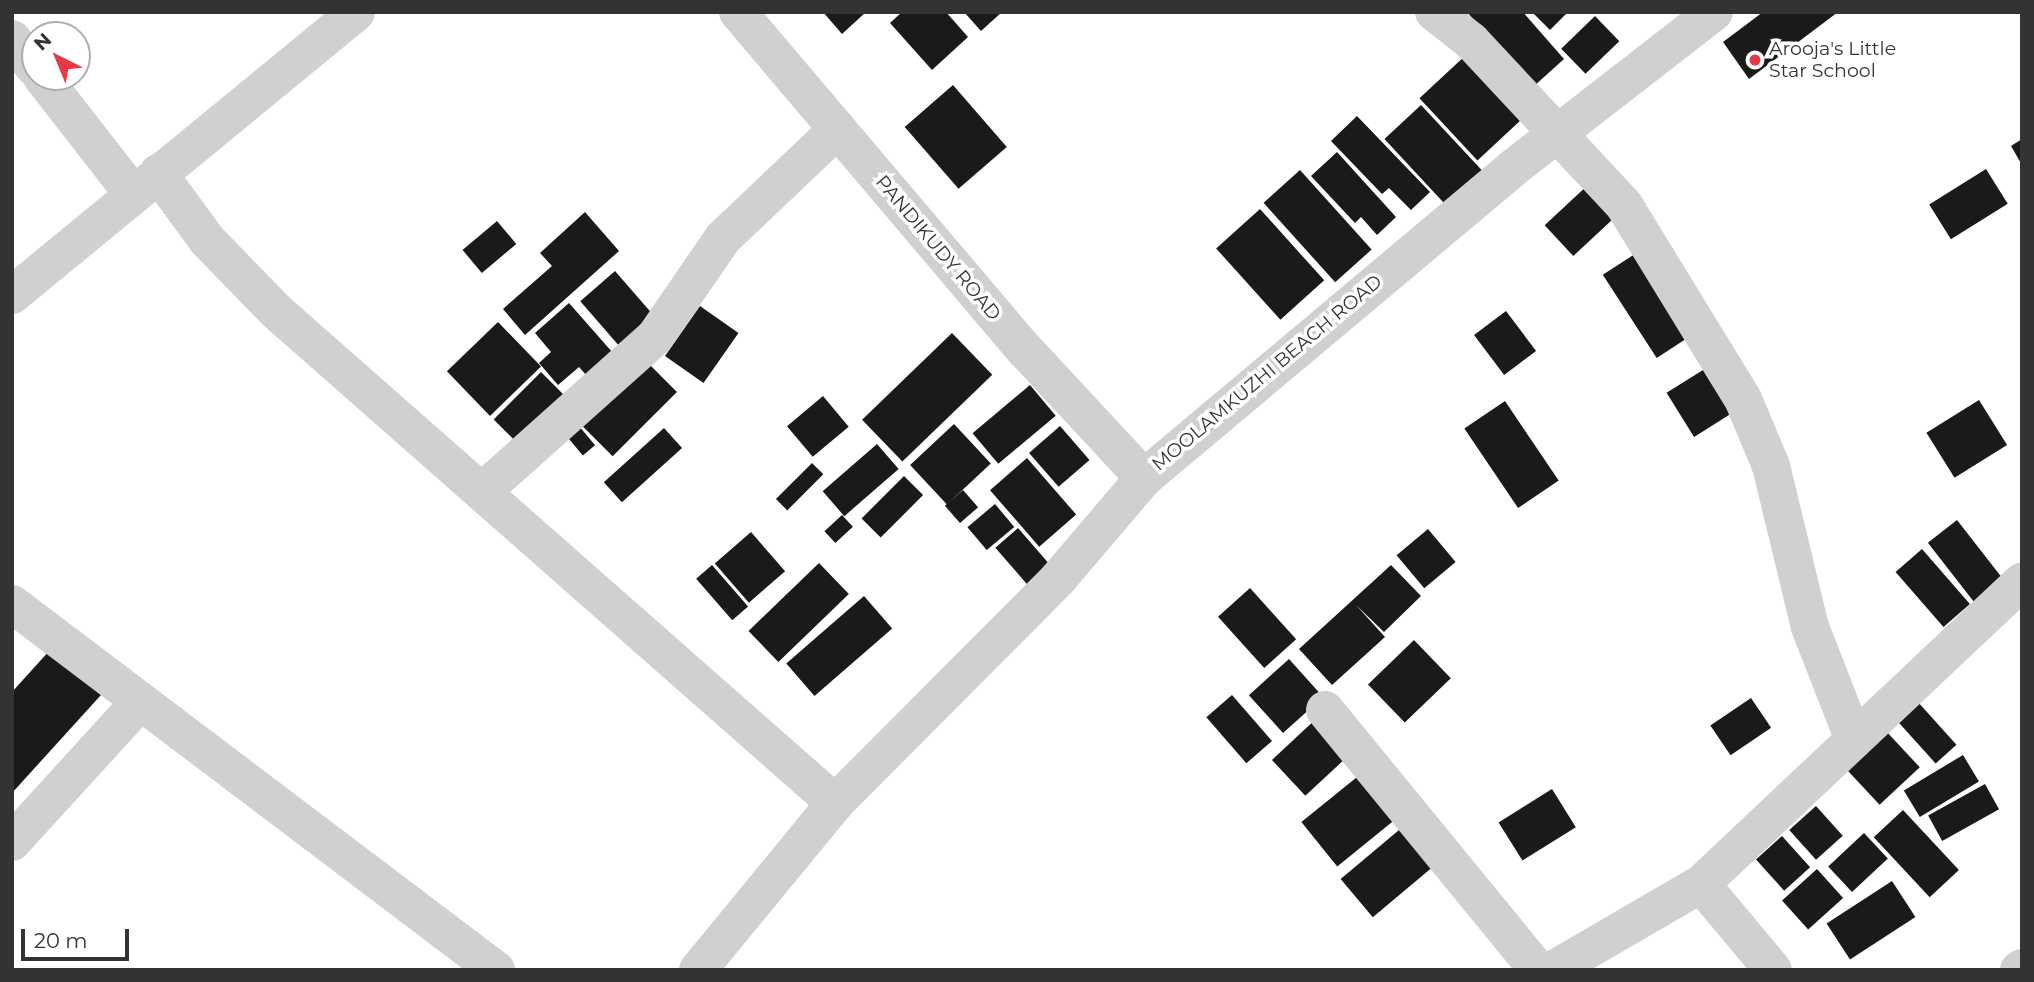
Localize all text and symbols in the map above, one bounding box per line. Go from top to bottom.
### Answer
north arrow [21,21,91,91]
text: N [29,28,56,55]
place label: Arooja's Little Star School [1769,38,1896,82]
marker: Arooja's Little Star School [1747,52,1763,68]
street label: PANDIKUDY ROAD [871,171,1005,325]
street label: MOOLAMKUZHI BEACH ROAD [1147,270,1387,476]
scale bar [24,916,133,960]
text: 20 m [34,928,88,953]

